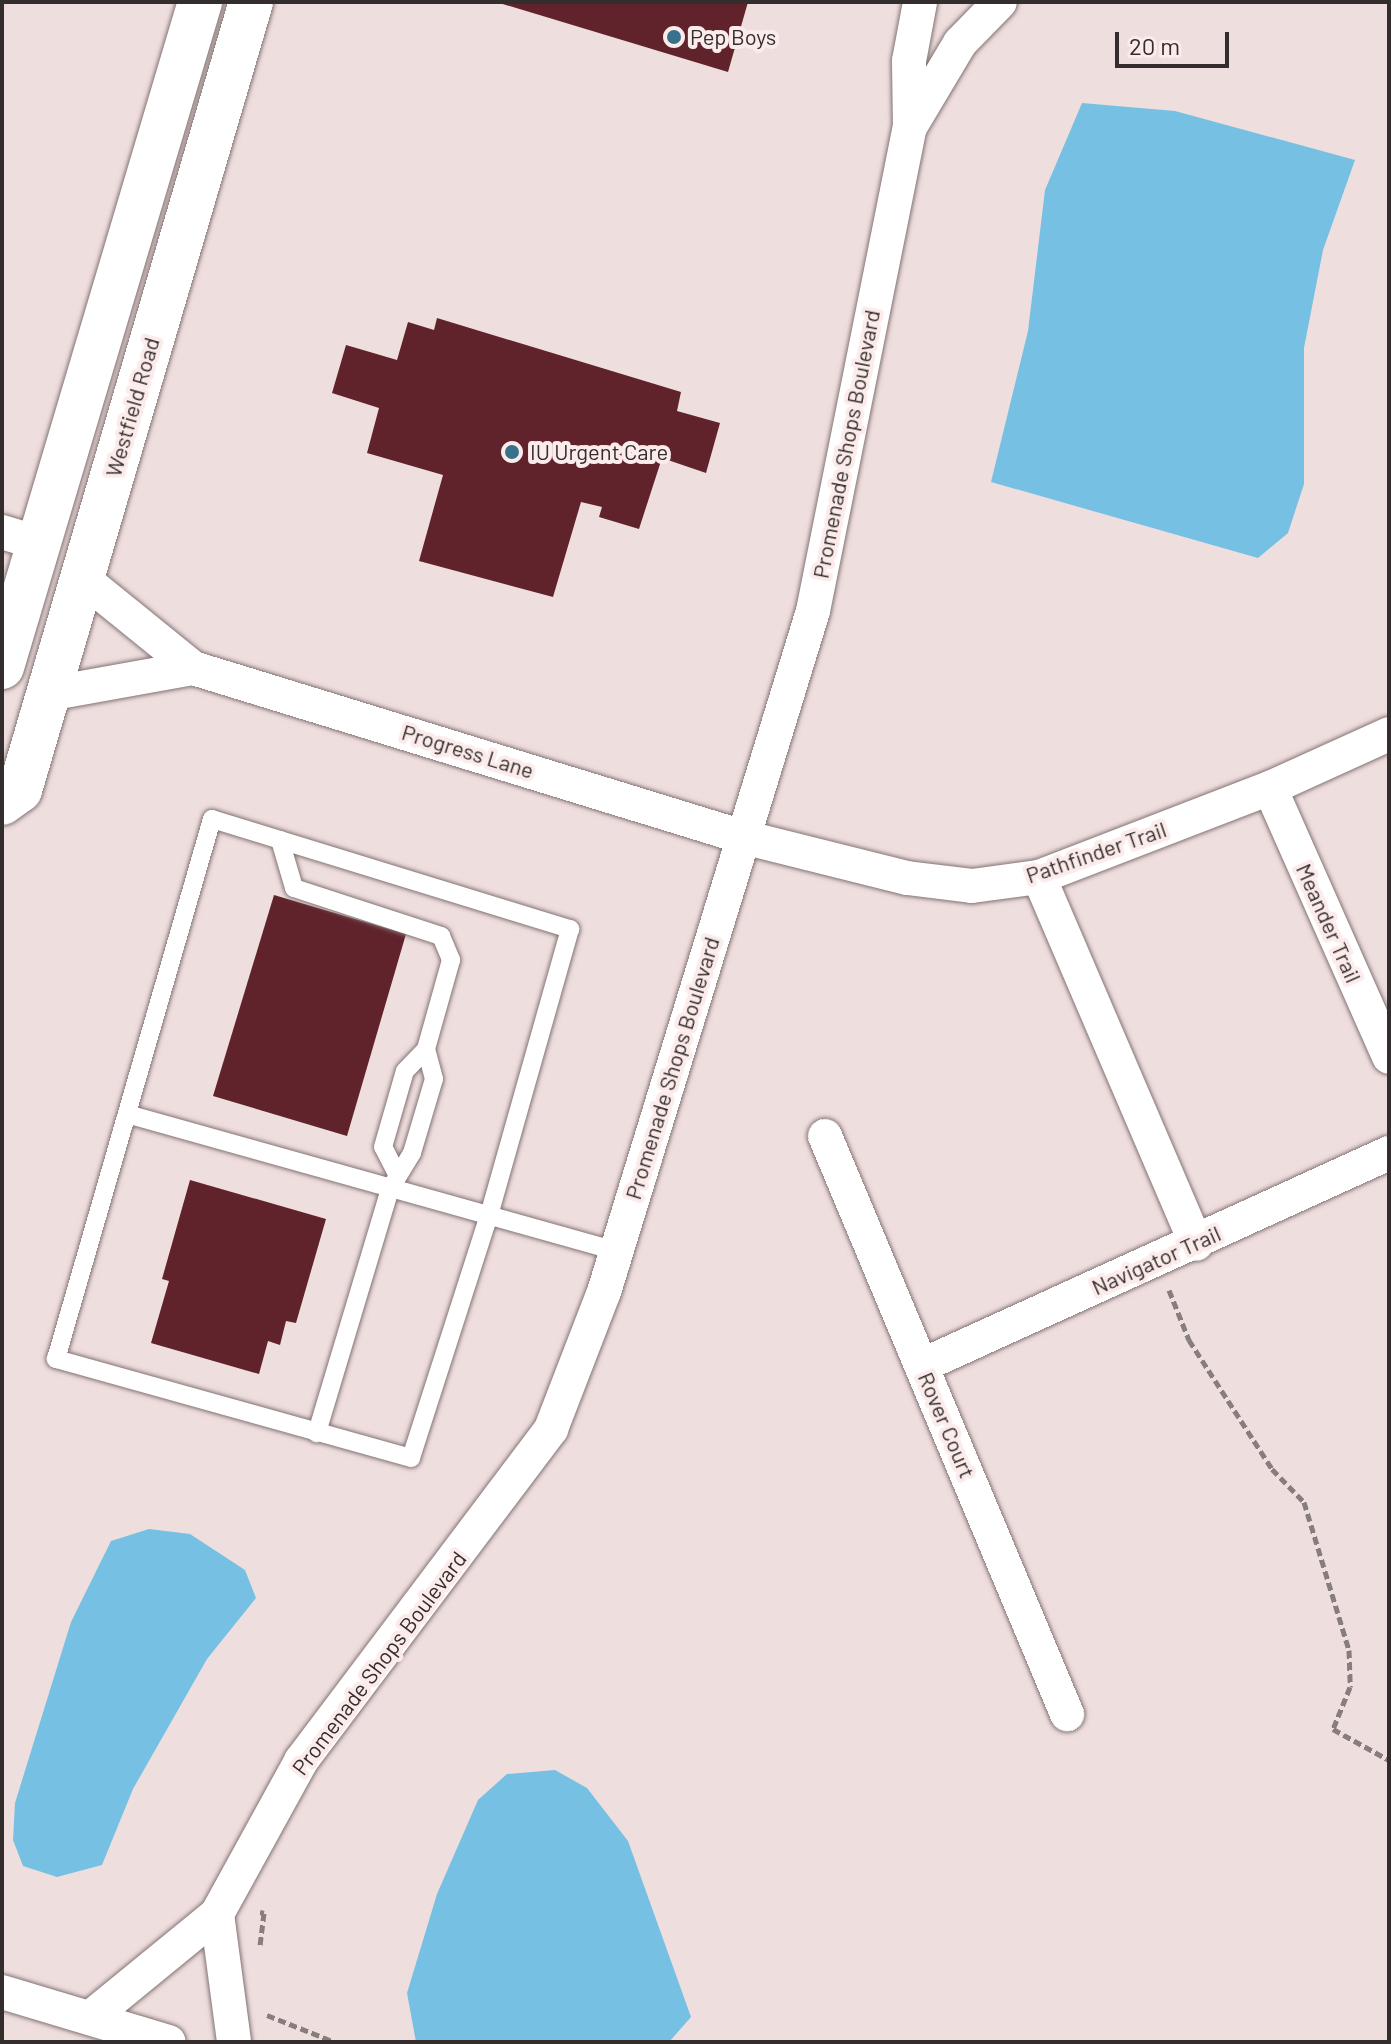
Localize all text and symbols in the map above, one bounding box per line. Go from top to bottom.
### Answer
scale bar [1119,16,1233,66]
place label: Pep Boys [690,24,776,50]
marker: Pep Boys [665,28,683,46]
text: 20 m [1129,31,1180,60]
street label: Promenade Shops Boulevard [807,307,885,581]
street label: Westfield Road [100,334,164,480]
place label: IU Urgent Care [530,439,668,465]
marker: IU Urgent Care [501,441,523,463]
street label: Progress Lane [399,718,537,784]
street label: Pathfinder Trail [1022,816,1170,888]
street label: Meander Trail [1291,859,1367,987]
street label: Promenade Shops Boulevard [619,934,725,1202]
street label: Navigator Trail [1087,1220,1225,1300]
street label: Rover Court [913,1368,981,1482]
street label: Promenade Shops Boulevard [286,1546,472,1780]

